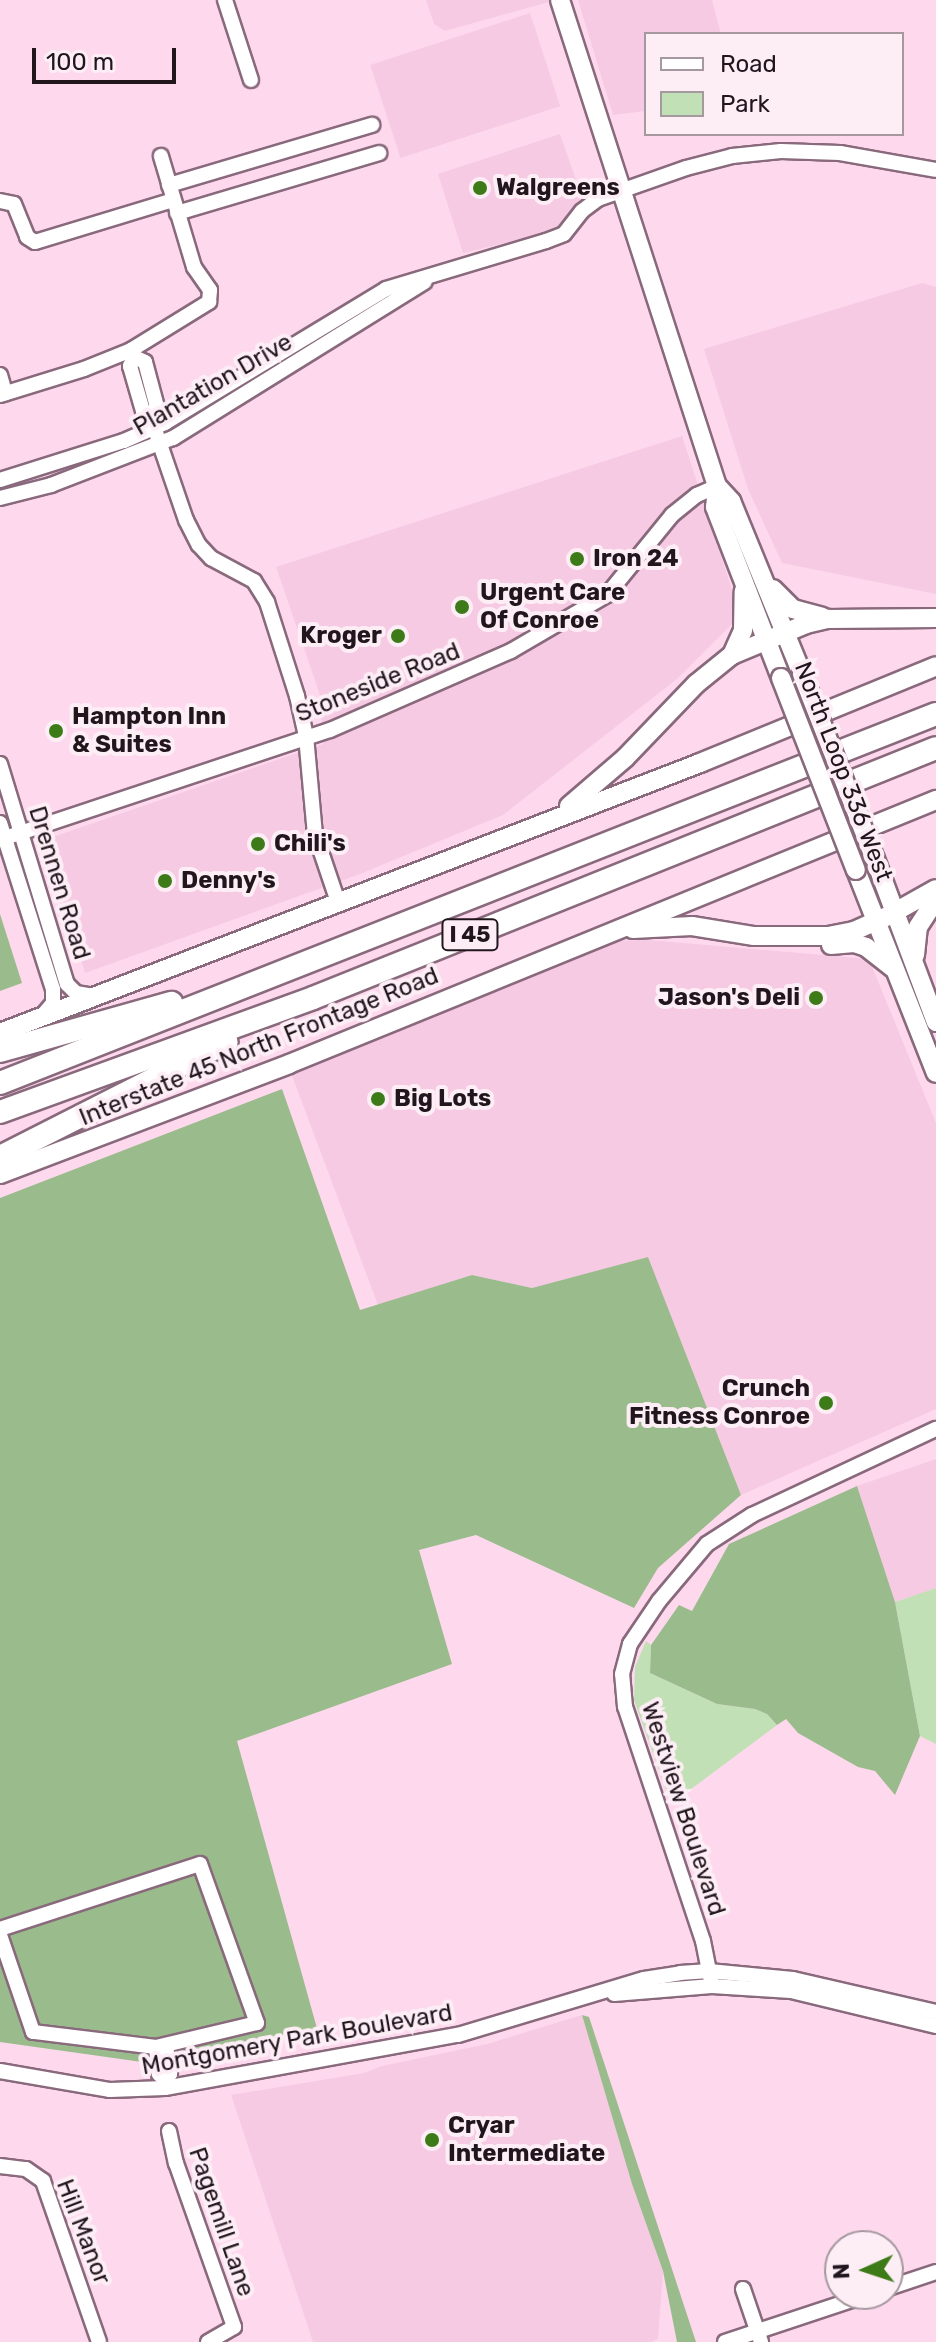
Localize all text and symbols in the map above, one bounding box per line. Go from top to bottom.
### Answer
scale bar [36,32,180,82]
legend [644,32,904,136]
text: 100 m [46,48,114,76]
text: Road [720,50,777,78]
text: Park [720,90,770,118]
place label: Walgreens [496,174,620,202]
marker: Walgreens [471,179,489,197]
street label: Plantation Drive [128,328,298,442]
place label: Iron 24 [593,545,679,573]
marker: Iron 24 [568,550,586,568]
place label: Urgent Care Of Conroe [480,579,625,635]
marker: Urgent Care Of Conroe [451,596,473,618]
place label: Kroger [300,622,382,650]
marker: Kroger [389,627,407,645]
street label: Stoneside Road [292,637,464,729]
street label: North Loop 336 West [788,658,898,886]
place label: Hampton Inn & Suites [72,703,226,759]
marker: Hampton Inn & Suites [47,722,65,740]
street label: Drennen Road [22,803,96,963]
place label: Chili's [274,830,346,858]
marker: Chili's [249,835,267,853]
place label: Denny's [181,867,276,895]
marker: Denny's [156,872,174,890]
road number: I 45 [440,917,500,953]
street label: Interstate 45 North Frontage Road [75,962,443,1132]
place label: Jason's Deli [658,984,800,1012]
marker: Jason's Deli [807,989,825,1007]
place label: Big Lots [394,1085,491,1113]
marker: Big Lots [369,1090,387,1108]
place label: Crunch Fitness Conroe [629,1375,810,1431]
marker: Crunch Fitness Conroe [817,1394,835,1412]
street label: Westview Boulevard [635,1698,731,1920]
street label: Montgomery Park Boulevard [139,1998,455,2082]
place label: Cryar Intermediate [448,2112,605,2168]
marker: Cryar Intermediate [423,2131,441,2149]
street label: Pagemill Lane [182,2144,260,2300]
street label: Hill Manor [50,2175,116,2289]
north arrow [824,2230,904,2310]
text: N [828,2263,855,2280]

